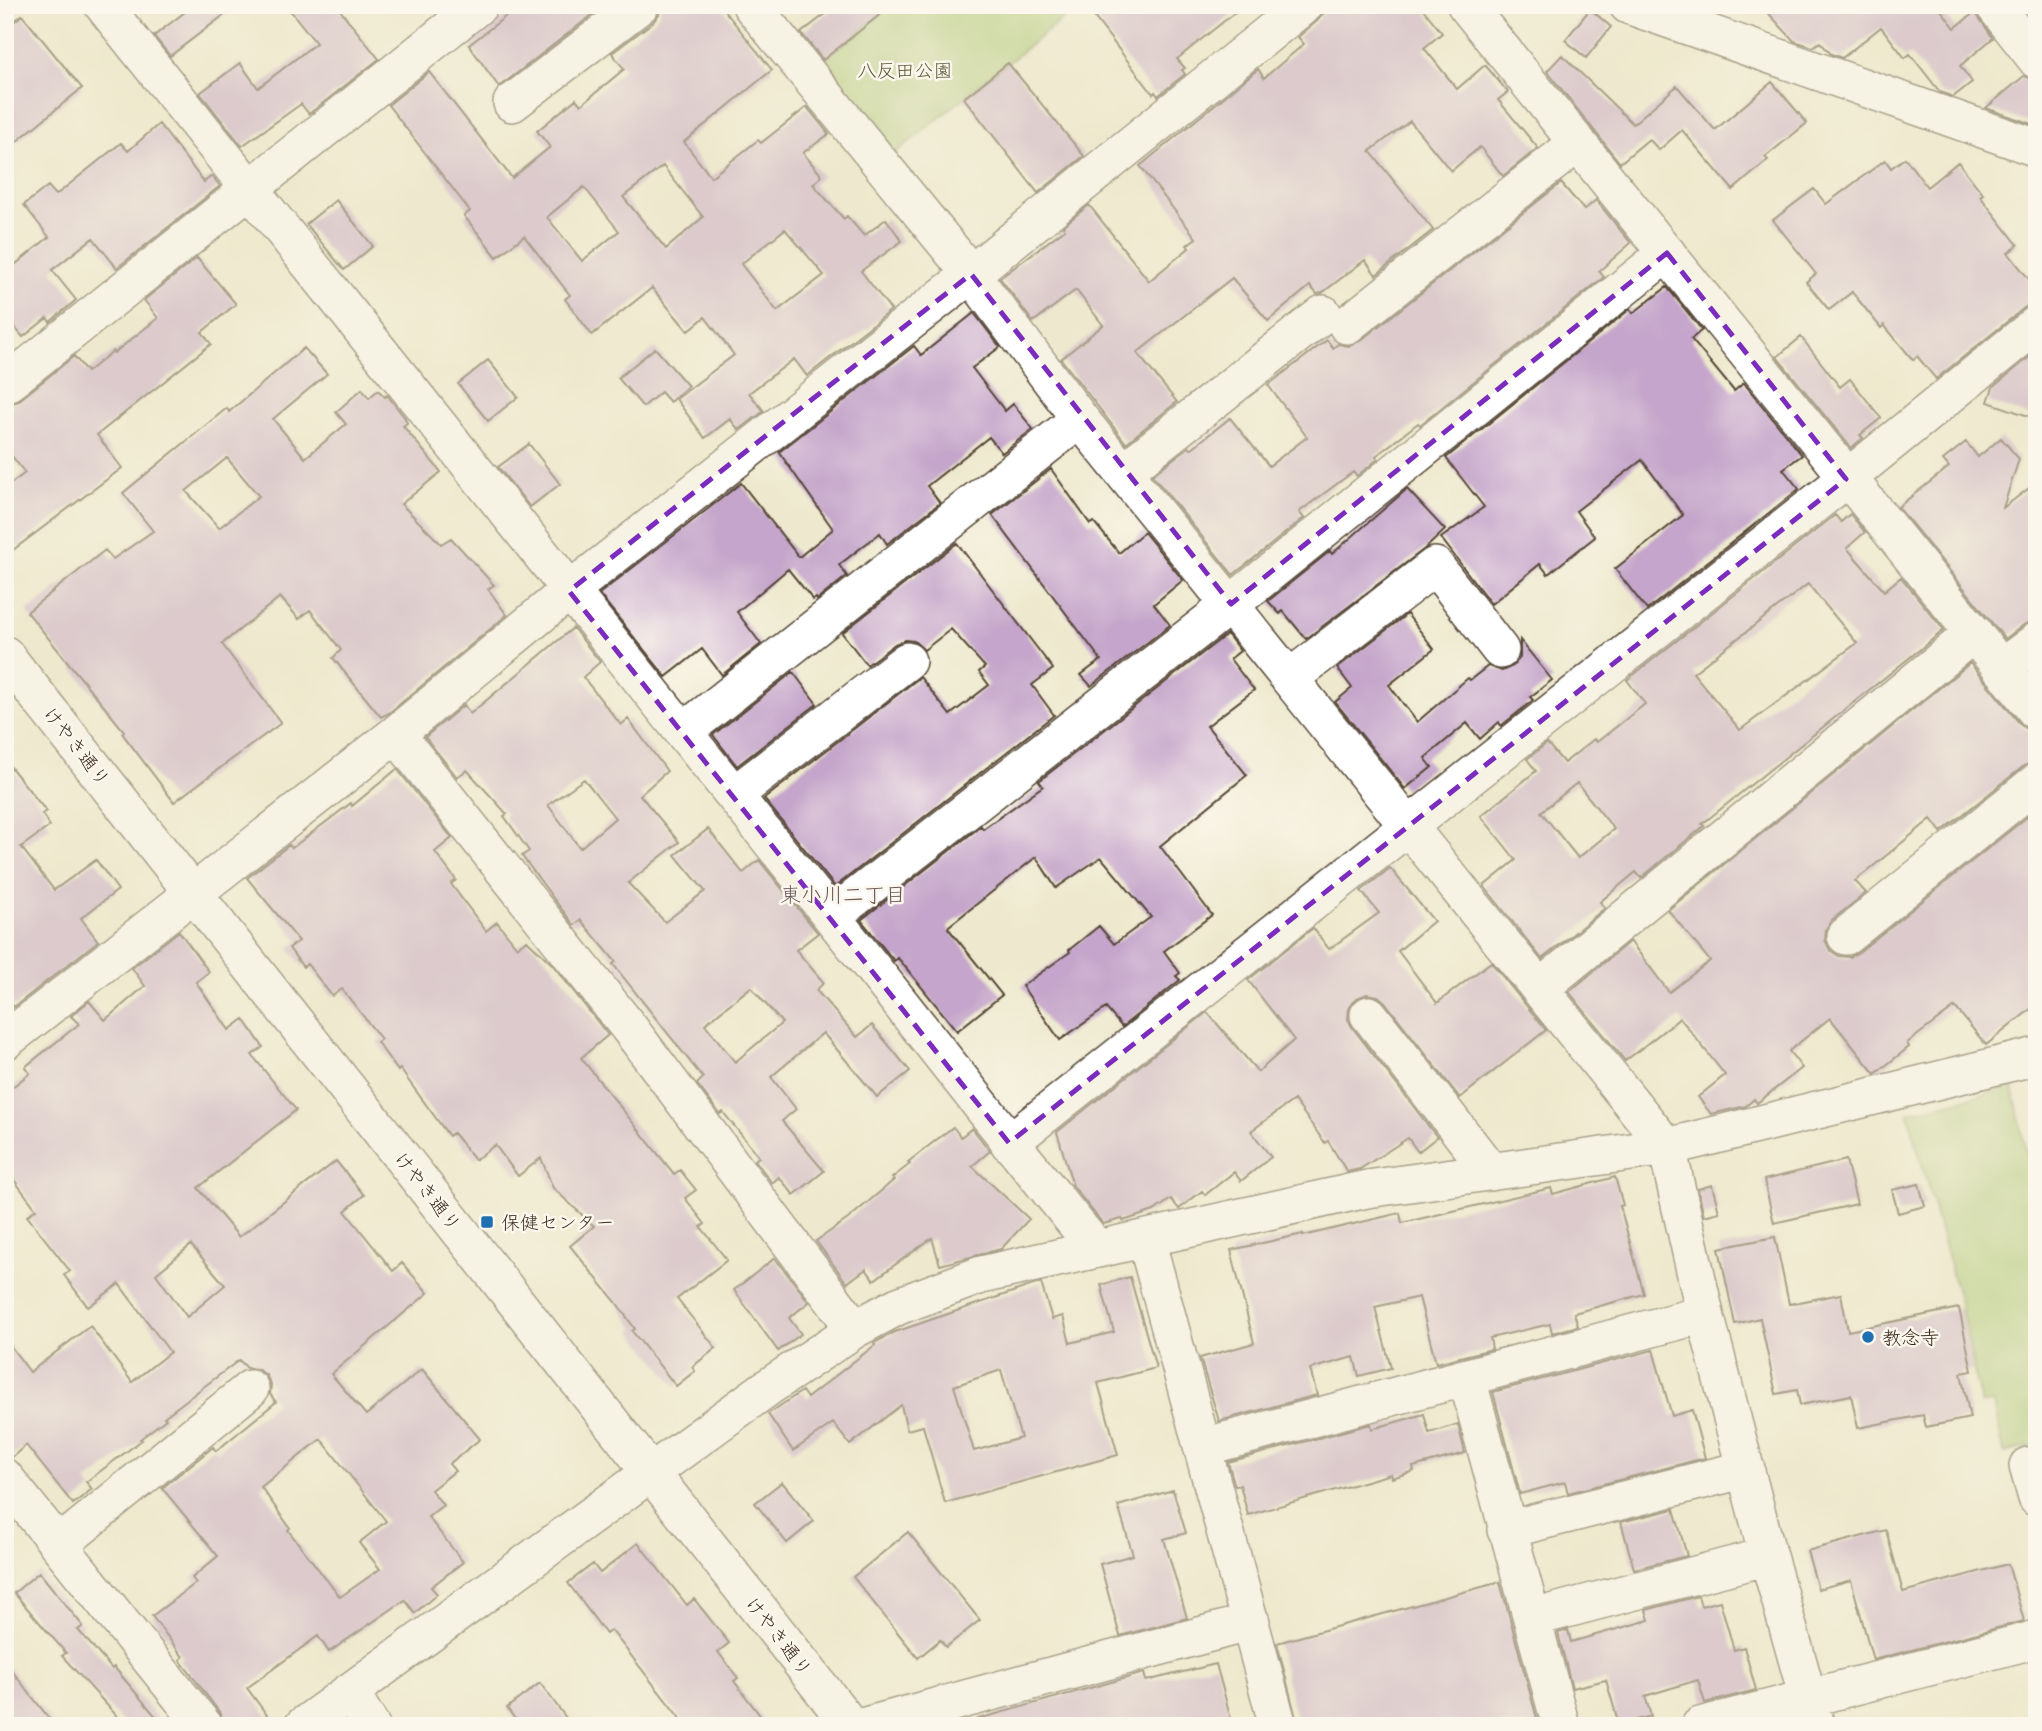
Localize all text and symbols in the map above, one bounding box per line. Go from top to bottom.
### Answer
park label: 八反田公園 [857,58,953,82]
street label: けやき通り [38,701,116,791]
district label: 東小川二丁目 [780,881,906,908]
street label: けやき通り [389,1146,467,1236]
place label: 保健センター [501,1210,614,1234]
marker: 保健センター [479,1214,495,1230]
place label: 教念寺 [1882,1325,1939,1349]
marker: 教念寺 [1860,1329,1876,1345]
street label: けやき通り [740,1591,818,1681]

